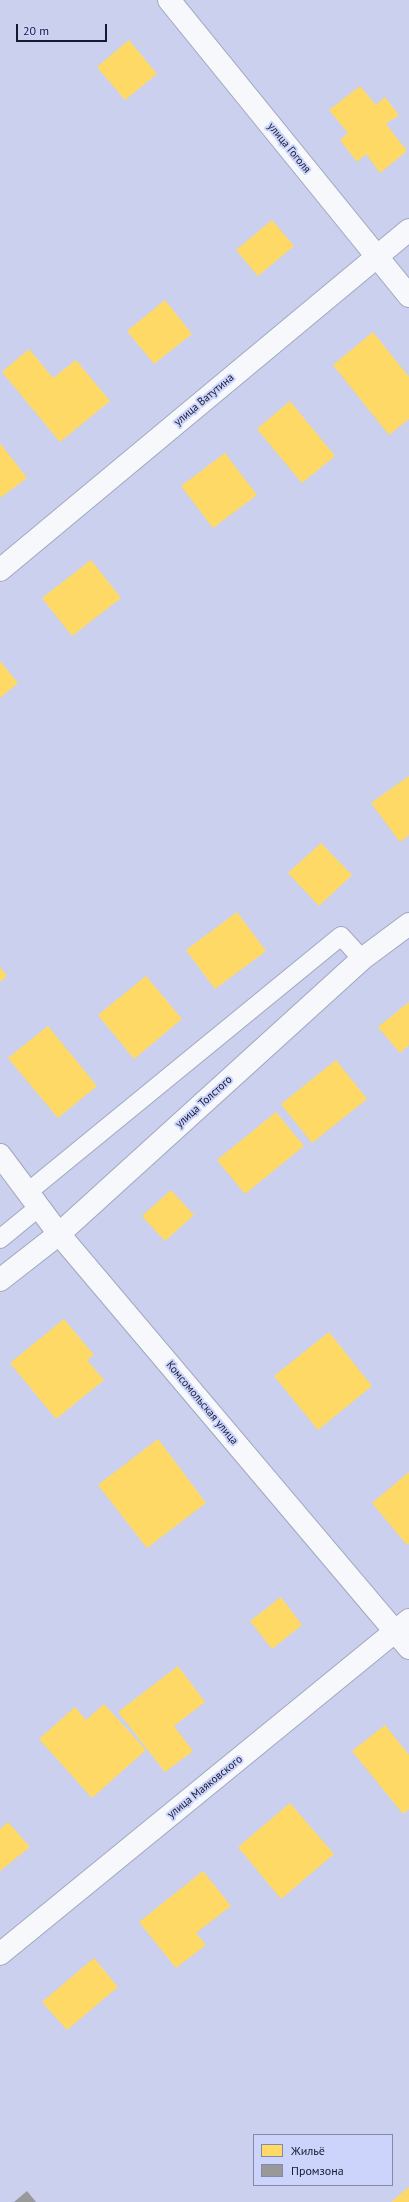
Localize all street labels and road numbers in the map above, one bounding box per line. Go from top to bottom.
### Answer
street label: улица Гоголя [265,120,313,176]
street label: улица Ватутина [171,371,237,429]
street label: улица Толстого [173,1073,235,1131]
street label: Комсомольская улица [163,1359,241,1447]
street label: улица Маяковского [165,1753,245,1821]

